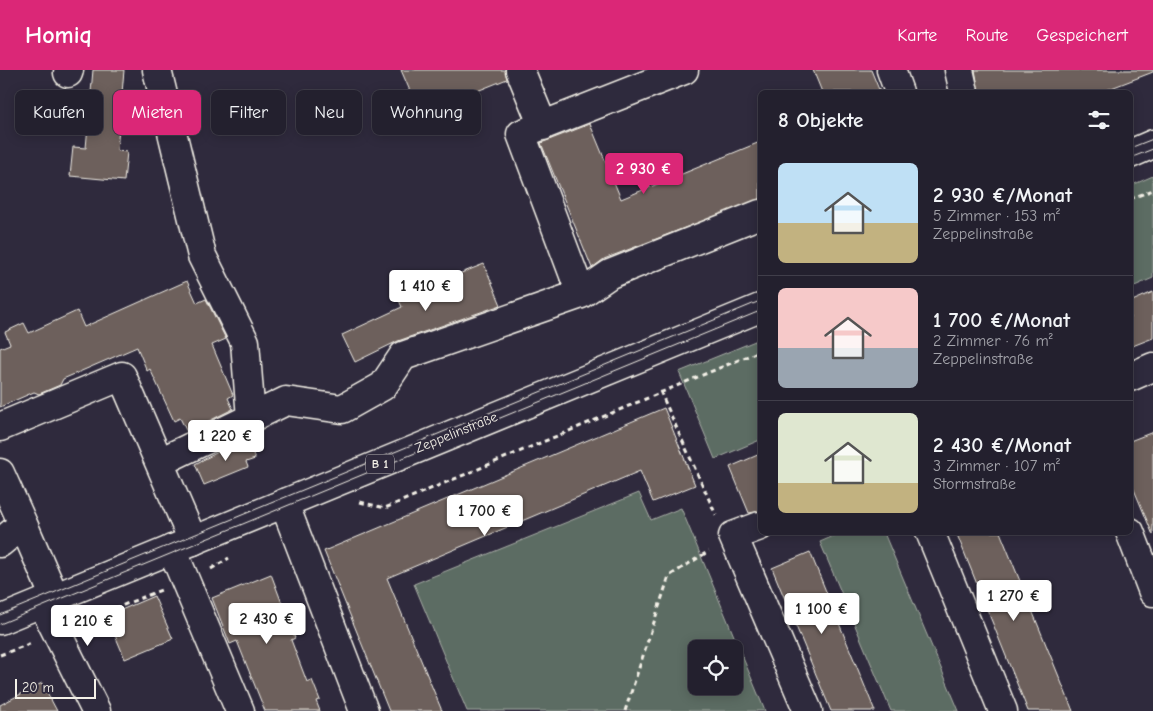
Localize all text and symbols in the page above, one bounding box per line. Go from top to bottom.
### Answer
text: Homiq [25,21,92,49]
text: Karte [897,25,937,46]
text: Route [965,25,1008,46]
text: Gespeichert [1036,25,1128,46]
chip: Kaufen [15,90,103,135]
chip: Mieten [113,90,201,135]
chip: Filter [211,90,286,135]
chip: Neu [296,90,362,135]
chip: Wohnung [372,90,481,135]
icon: filters [1085,106,1113,134]
text: 8 Objekte [778,108,863,132]
pin: 2 930 € [598,152,690,195]
text: 2 930 € [616,160,672,178]
icon: home [818,183,878,243]
text: 2 930 €/Monat [933,183,1072,207]
text: 5 Zimmer · 153 m² [933,207,1060,225]
text: Zeppelinstraße [933,225,1033,243]
pin: 1 410 € [380,270,472,312]
text: 1 410 € [400,277,452,295]
icon: home [818,308,878,368]
text: 1 700 €/Monat [933,308,1070,332]
text: 2 Zimmer · 76 m² [933,332,1053,350]
text: Zeppelinstraße [933,350,1033,368]
street label: Zeppelinstraße [412,408,500,457]
pin: 1 220 € [180,420,272,462]
text: 1 220 € [199,427,253,445]
icon: home [818,433,878,493]
text: 2 430 €/Monat [933,433,1071,457]
road number: B 1 [366,454,394,474]
text: 3 Zimmer · 107 m² [933,457,1060,475]
text: Stormstraße [933,475,1016,493]
pin: 1 700 € [439,494,531,537]
text: 1 700 € [458,502,512,520]
pin: 1 270 € [968,580,1060,622]
text: 1 270 € [988,587,1040,605]
pin: 1 100 € [776,592,868,635]
text: 1 100 € [795,600,849,618]
pin: 2 430 € [221,602,313,645]
pin: 1 210 € [42,604,134,647]
text: 2 430 € [240,610,294,628]
text: 1 210 € [62,612,114,630]
map controls [688,640,743,695]
button: locate [688,640,743,695]
scale bar [15,676,96,699]
text: 20 m [22,679,54,696]

